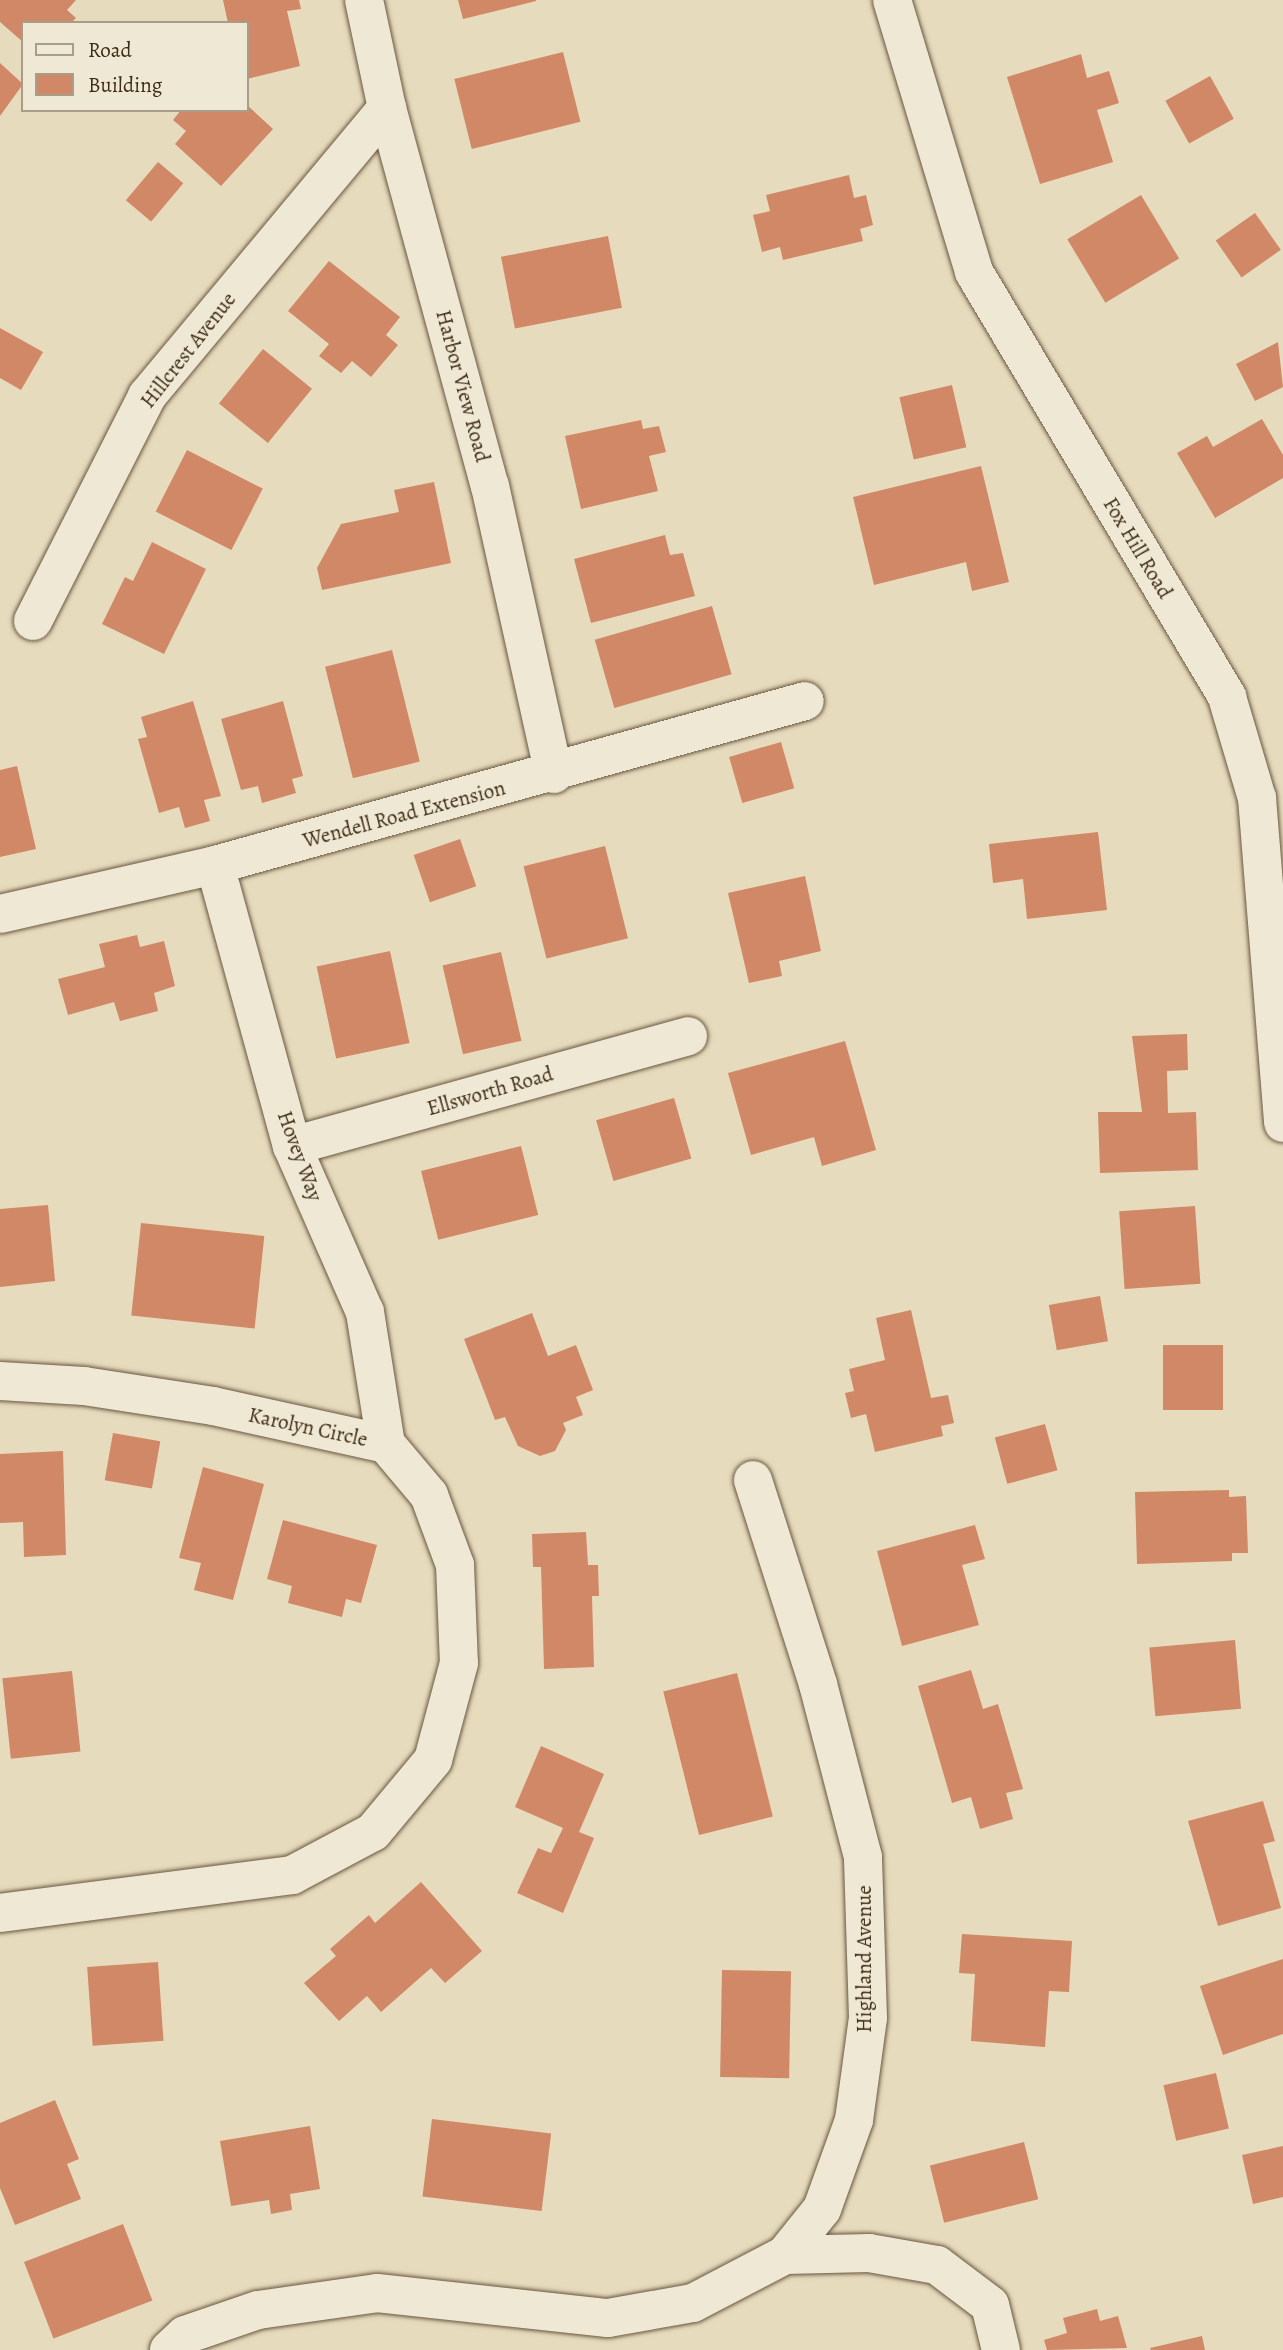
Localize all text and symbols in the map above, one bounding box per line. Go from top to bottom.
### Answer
legend [21,21,248,112]
text: Road [88,36,132,64]
text: Building [88,71,162,99]
street label: Hillcrest Avenue [135,287,241,413]
street label: Harbor View Road [431,307,495,465]
street label: Fox Hill Road [1098,493,1178,603]
street label: Wendell Road Extension [300,775,508,853]
street label: Ellsworth Road [424,1061,556,1121]
street label: Hovey Way [272,1107,328,1205]
street label: Karolyn Circle [246,1402,370,1452]
street label: Highland Avenue [851,1885,877,2033]

